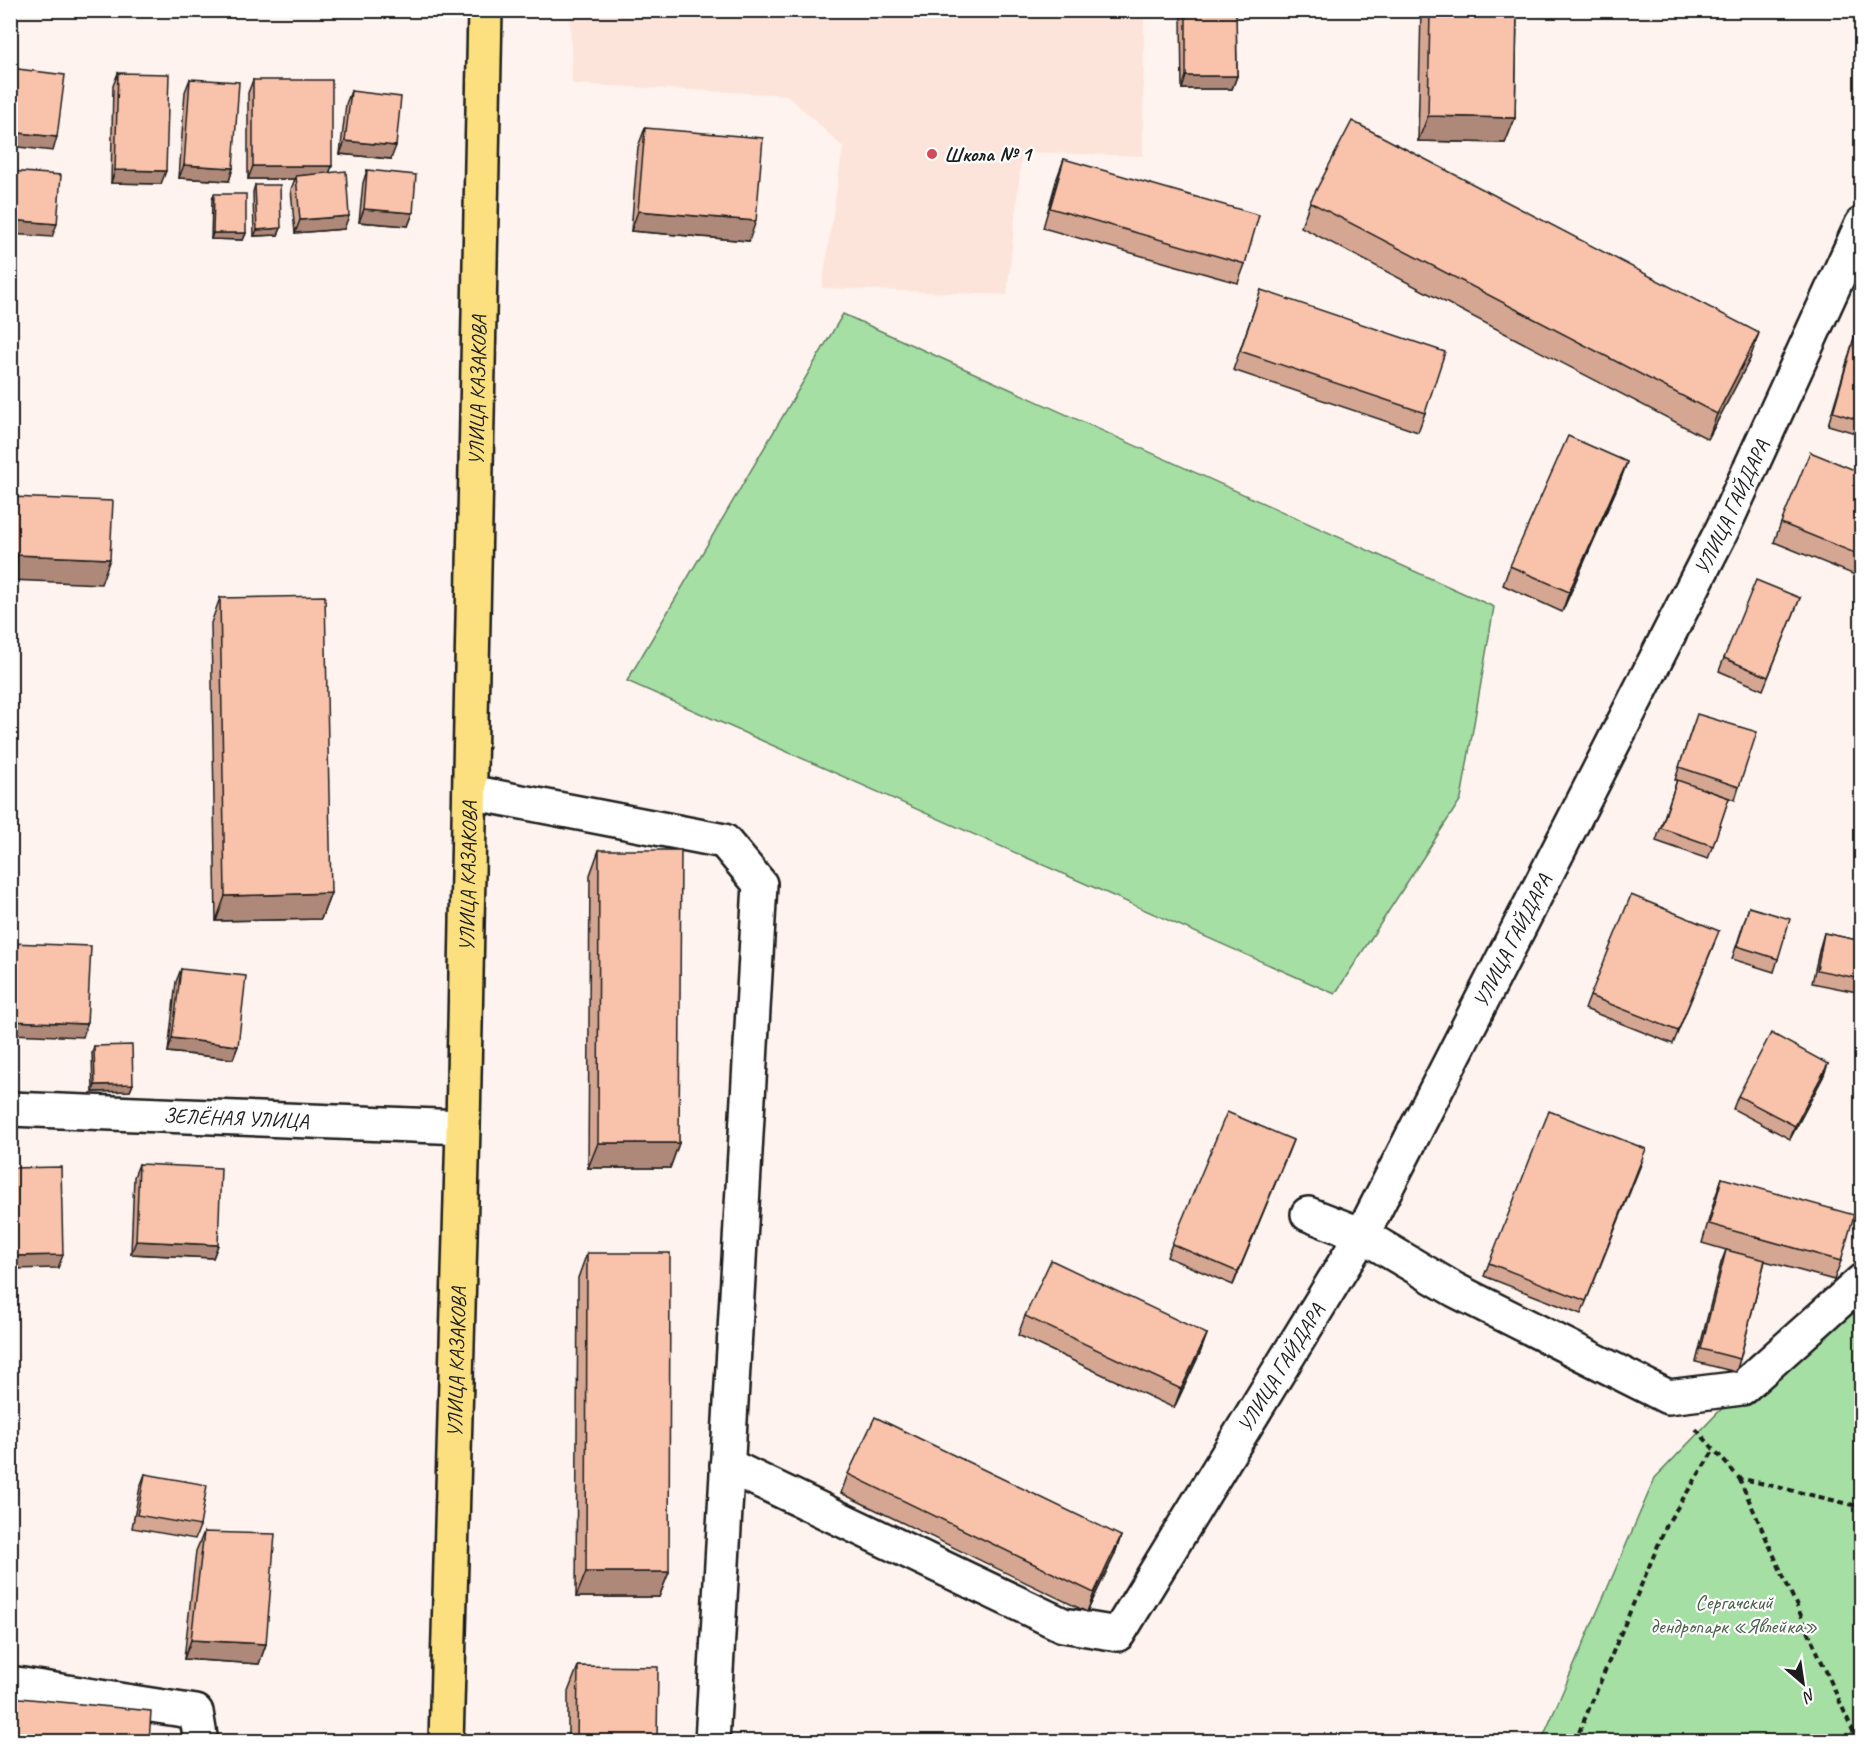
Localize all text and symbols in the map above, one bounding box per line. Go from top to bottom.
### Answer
place label: Школа № 1 [944,141,1034,167]
marker: Школа № 1 [925,147,939,161]
street label: УЛИЦА КАЗАКОВА [463,314,492,466]
street label: УЛИЦА ГАЙДАРА [1689,435,1775,579]
street label: УЛИЦА КАЗАКОВА [453,800,482,952]
street label: УЛИЦА ГАЙДАРА [1468,869,1557,1012]
street label: ЗЕЛЁНАЯ УЛИЦА [163,1102,309,1134]
street label: УЛИЦА КАЗАКОВА [441,1285,472,1438]
street label: УЛИЦА ГАЙДАРА [1232,1298,1330,1437]
park label: Сергачский дендропарк «Явлейка» [1650,1589,1818,1639]
north arrow [1773,1653,1833,1713]
text: N [1798,1684,1819,1708]

